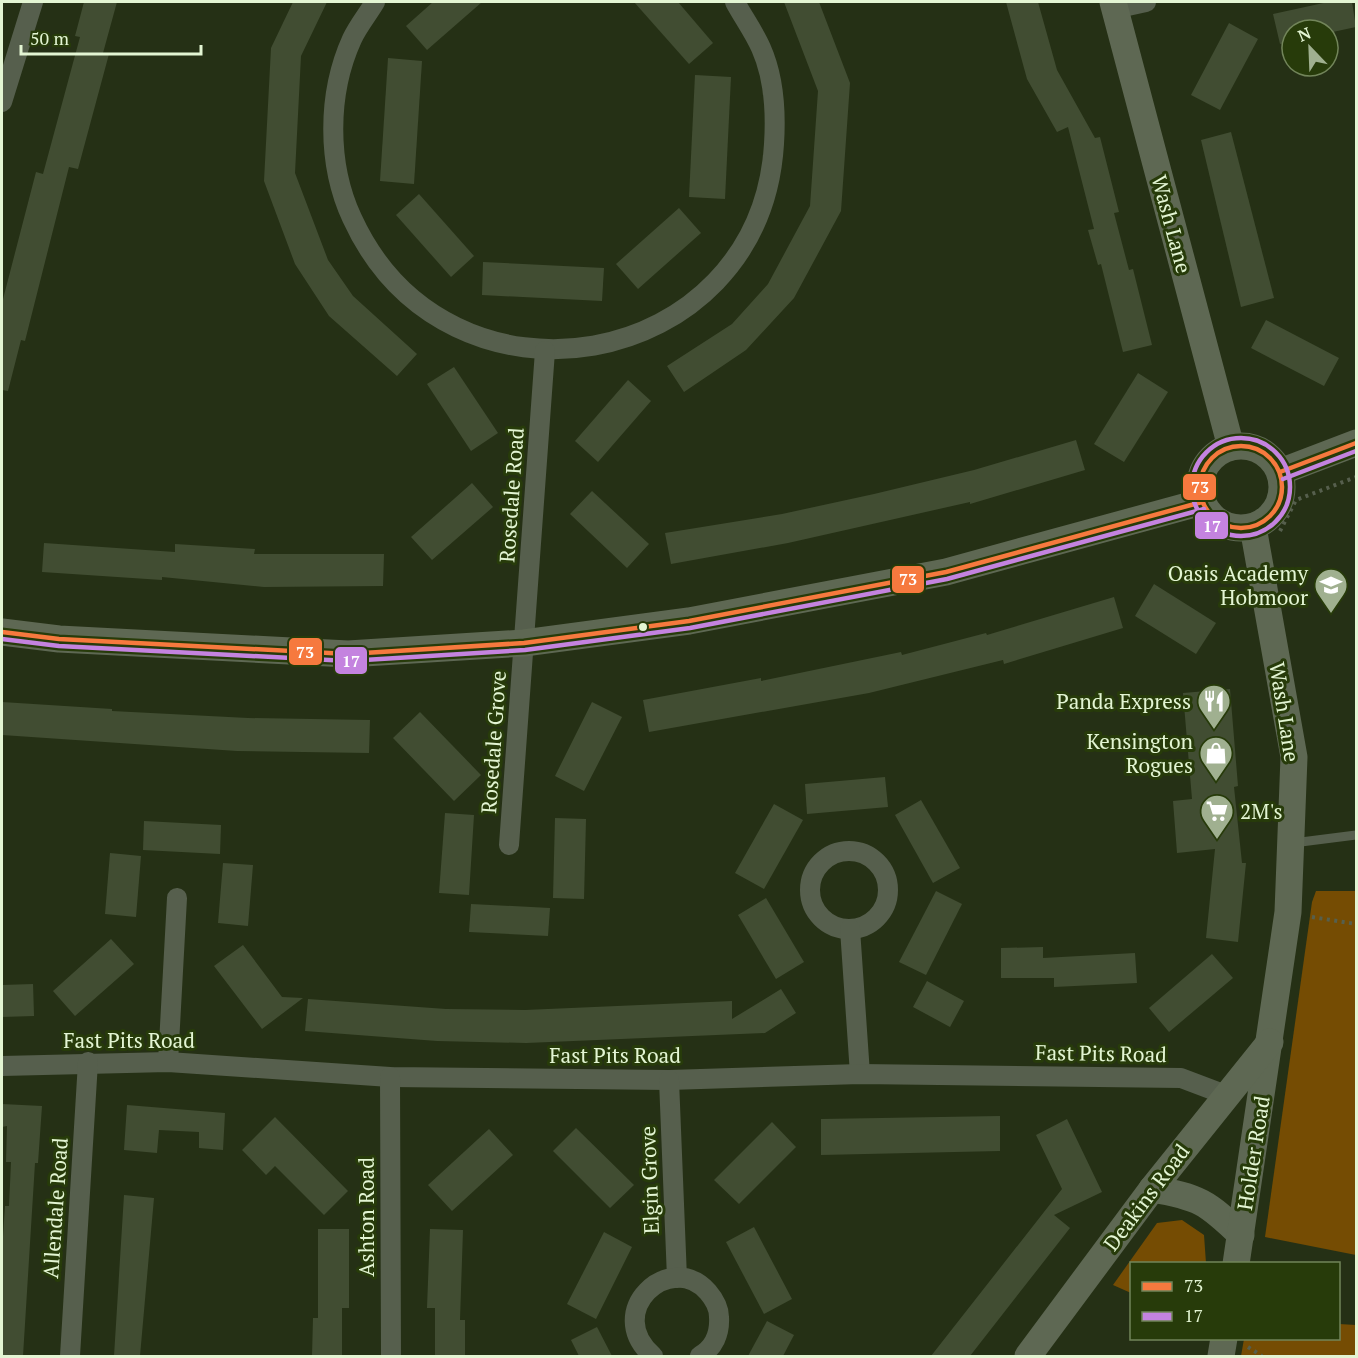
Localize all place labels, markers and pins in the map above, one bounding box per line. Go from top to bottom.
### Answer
place label: Oasis Academy Hobmoor [1168,559,1308,611]
school or university icon: Oasis Academy Hobmoor [1313,567,1349,614]
unlabelled marker [637,621,649,633]
restaurant icon: Panda Express [1196,683,1232,730]
place label: Panda Express [1056,687,1191,715]
place label: Kensington Rogues [1087,727,1194,779]
shop icon: Kensington Rogues [1198,735,1234,782]
supermarket icon: 2M's [1199,793,1235,840]
place label: 2M's [1240,797,1283,825]

